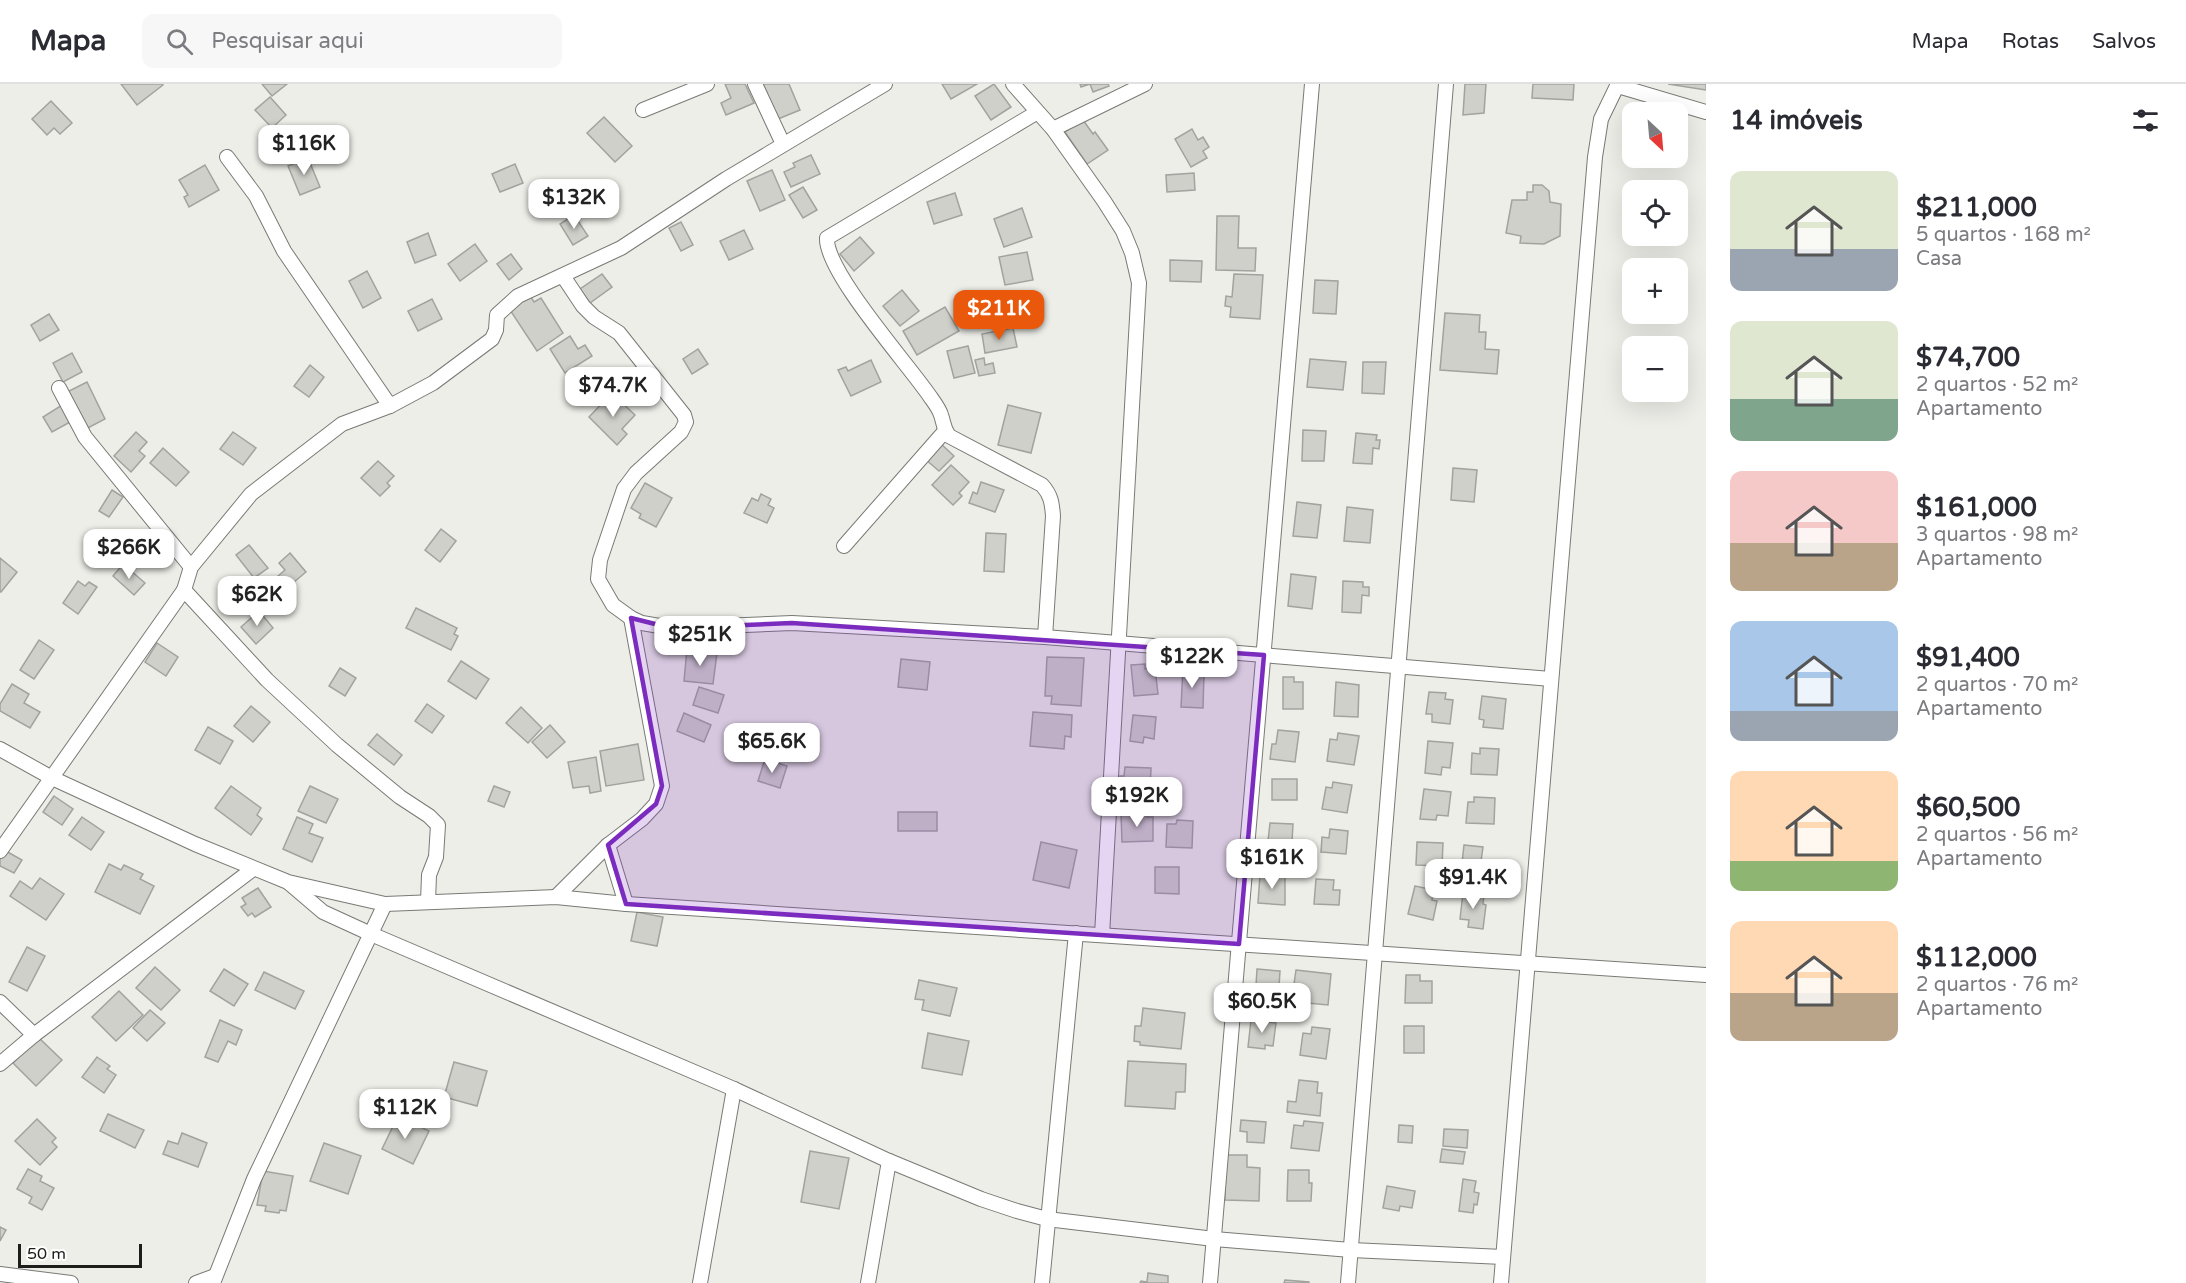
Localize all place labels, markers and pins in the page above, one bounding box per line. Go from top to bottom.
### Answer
pin: $116K [262,125,346,176]
pin: $132K [532,179,616,230]
pin: $211K [957,290,1041,341]
pin: $74.7K [564,367,662,418]
pin: $266K [87,529,171,580]
pin: $62K [221,576,293,627]
pin: $251K [658,616,742,667]
pin: $122K [1150,638,1234,689]
pin: $65.6K [723,723,821,774]
pin: $192K [1095,777,1179,828]
pin: $161K [1230,839,1314,890]
pin: $91.4K [1424,859,1522,910]
pin: $60.5K [1213,983,1311,1034]
pin: $112K [363,1089,447,1140]

